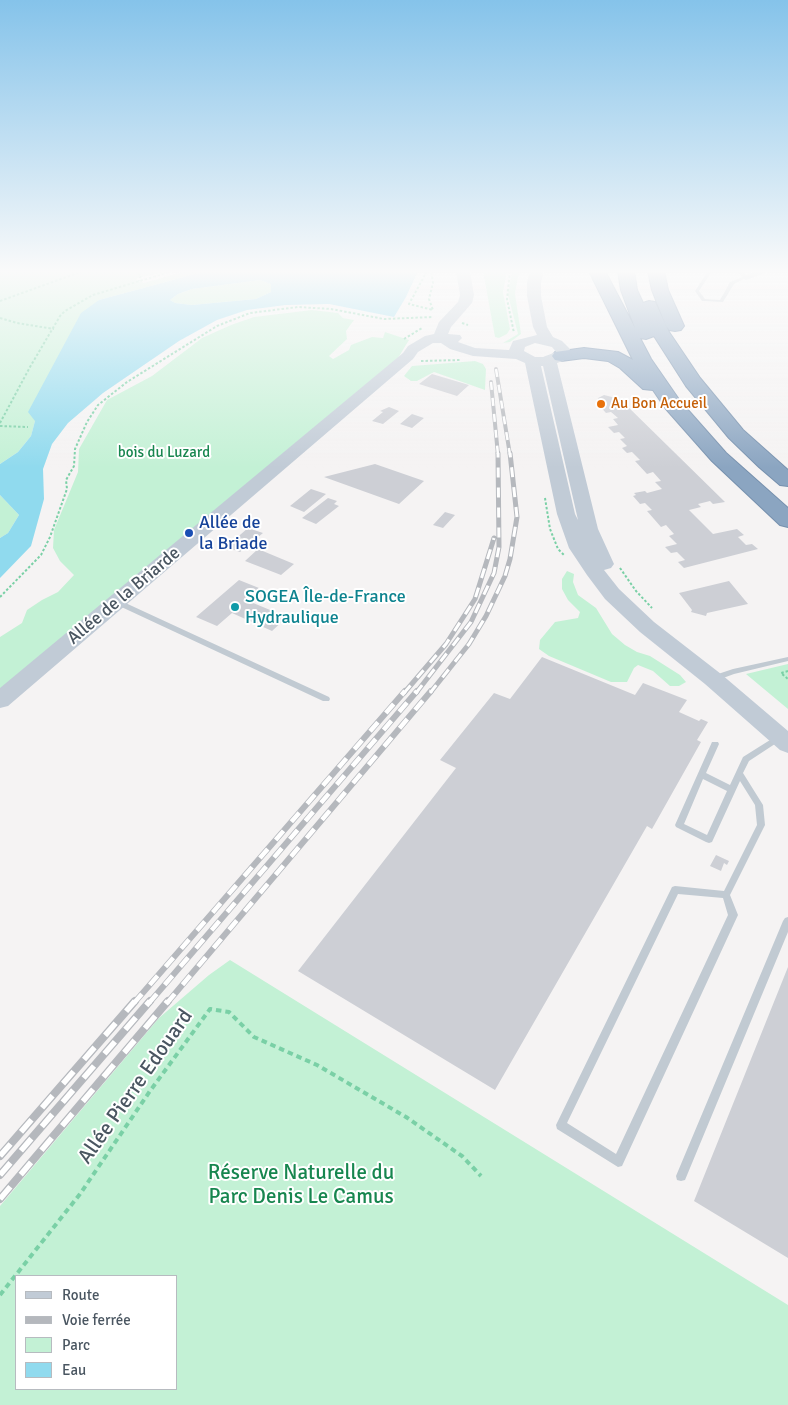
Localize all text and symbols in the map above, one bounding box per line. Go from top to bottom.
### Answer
place label: Au Bon Accueil [611,395,707,413]
marker: Au Bon Accueil [595,398,607,410]
park label: bois du Luzard [118,444,210,462]
place label: Allée de la Briade [199,512,267,554]
marker: Allée de la Briade [183,527,195,539]
street label: Allée de la Briarde [63,543,185,649]
place label: SOGEA Île-de-France Hydraulique [245,586,406,628]
marker: SOGEA Île-de-France Hydraulique [229,601,241,613]
street label: Allée Pierre Edouard [73,1005,199,1169]
park label: Réserve Naturelle du Parc Denis Le Camus [208,1160,394,1210]
legend [15,1275,178,1390]
text: Route [62,1286,99,1304]
text: Voie ferrée [62,1311,131,1329]
text: Parc [62,1336,90,1354]
text: Eau [62,1361,86,1379]

